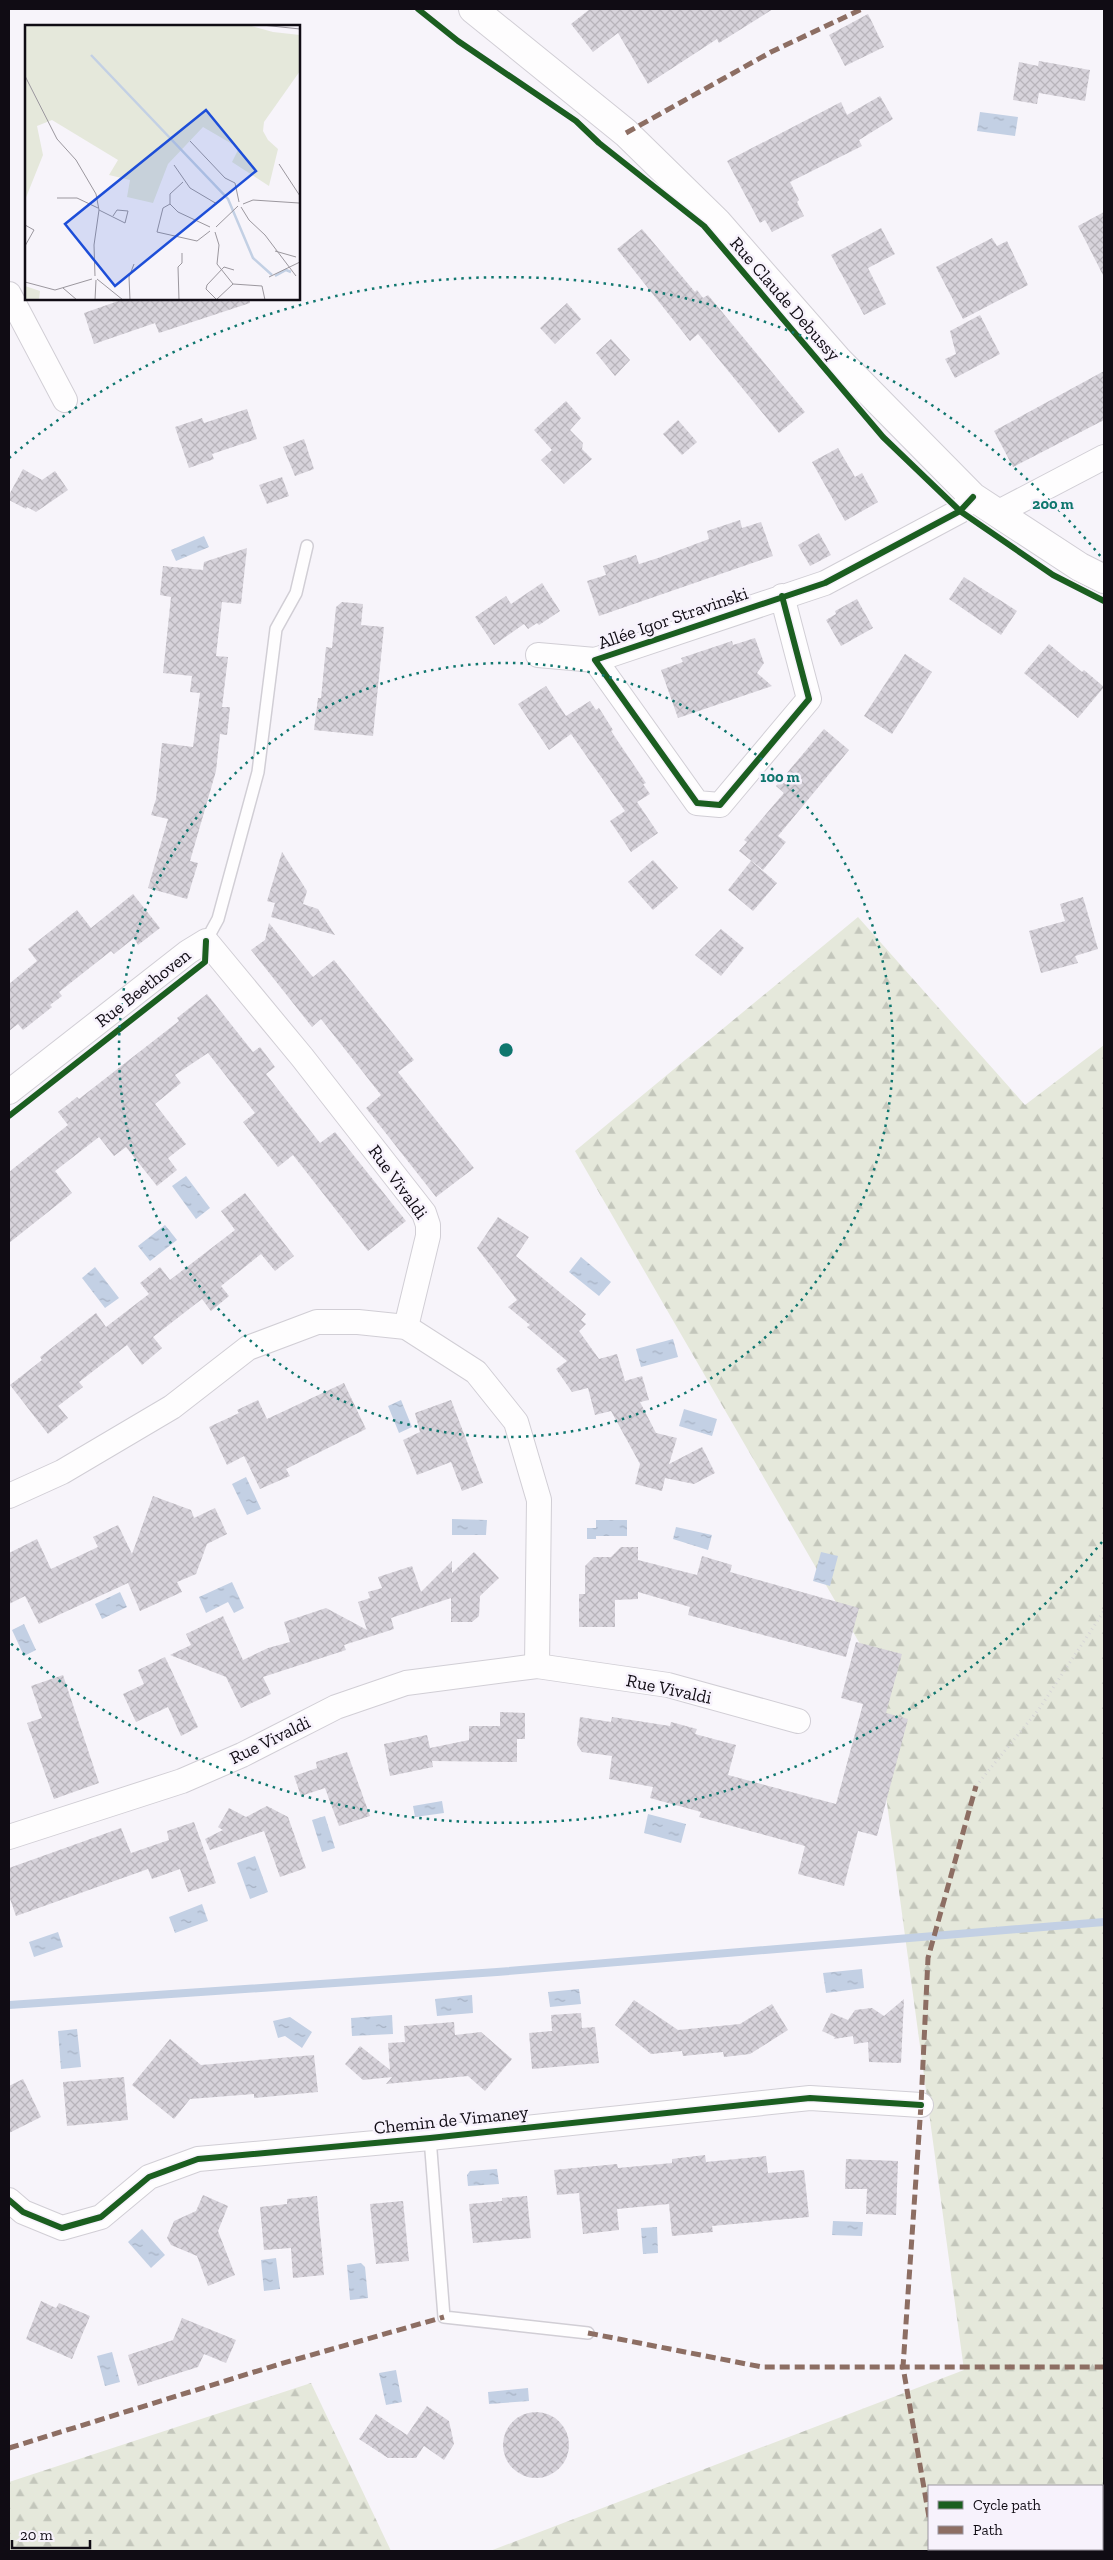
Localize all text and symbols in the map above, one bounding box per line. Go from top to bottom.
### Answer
inset map [25,25,300,300]
street label: Rue Claude Debussy [725,232,845,366]
text: 200 m [1032,495,1074,513]
street label: Allée Igor Stravinski [595,582,751,654]
text: 100 m [760,768,800,786]
street label: Rue Beethoven [91,944,196,1032]
centre of rings [497,1041,515,1059]
street label: Rue Vivaldi [364,1140,432,1224]
street label: Rue Vivaldi [624,1669,714,1709]
street label: Rue Vivaldi [226,1711,314,1769]
street label: Chemin de Vimaney [373,2101,530,2139]
legend [928,2485,1103,2550]
text: Cycle path [973,2496,1042,2514]
scale bar [12,2518,90,2550]
text: Path [973,2521,1003,2539]
text: 20 m [20,2526,53,2544]

